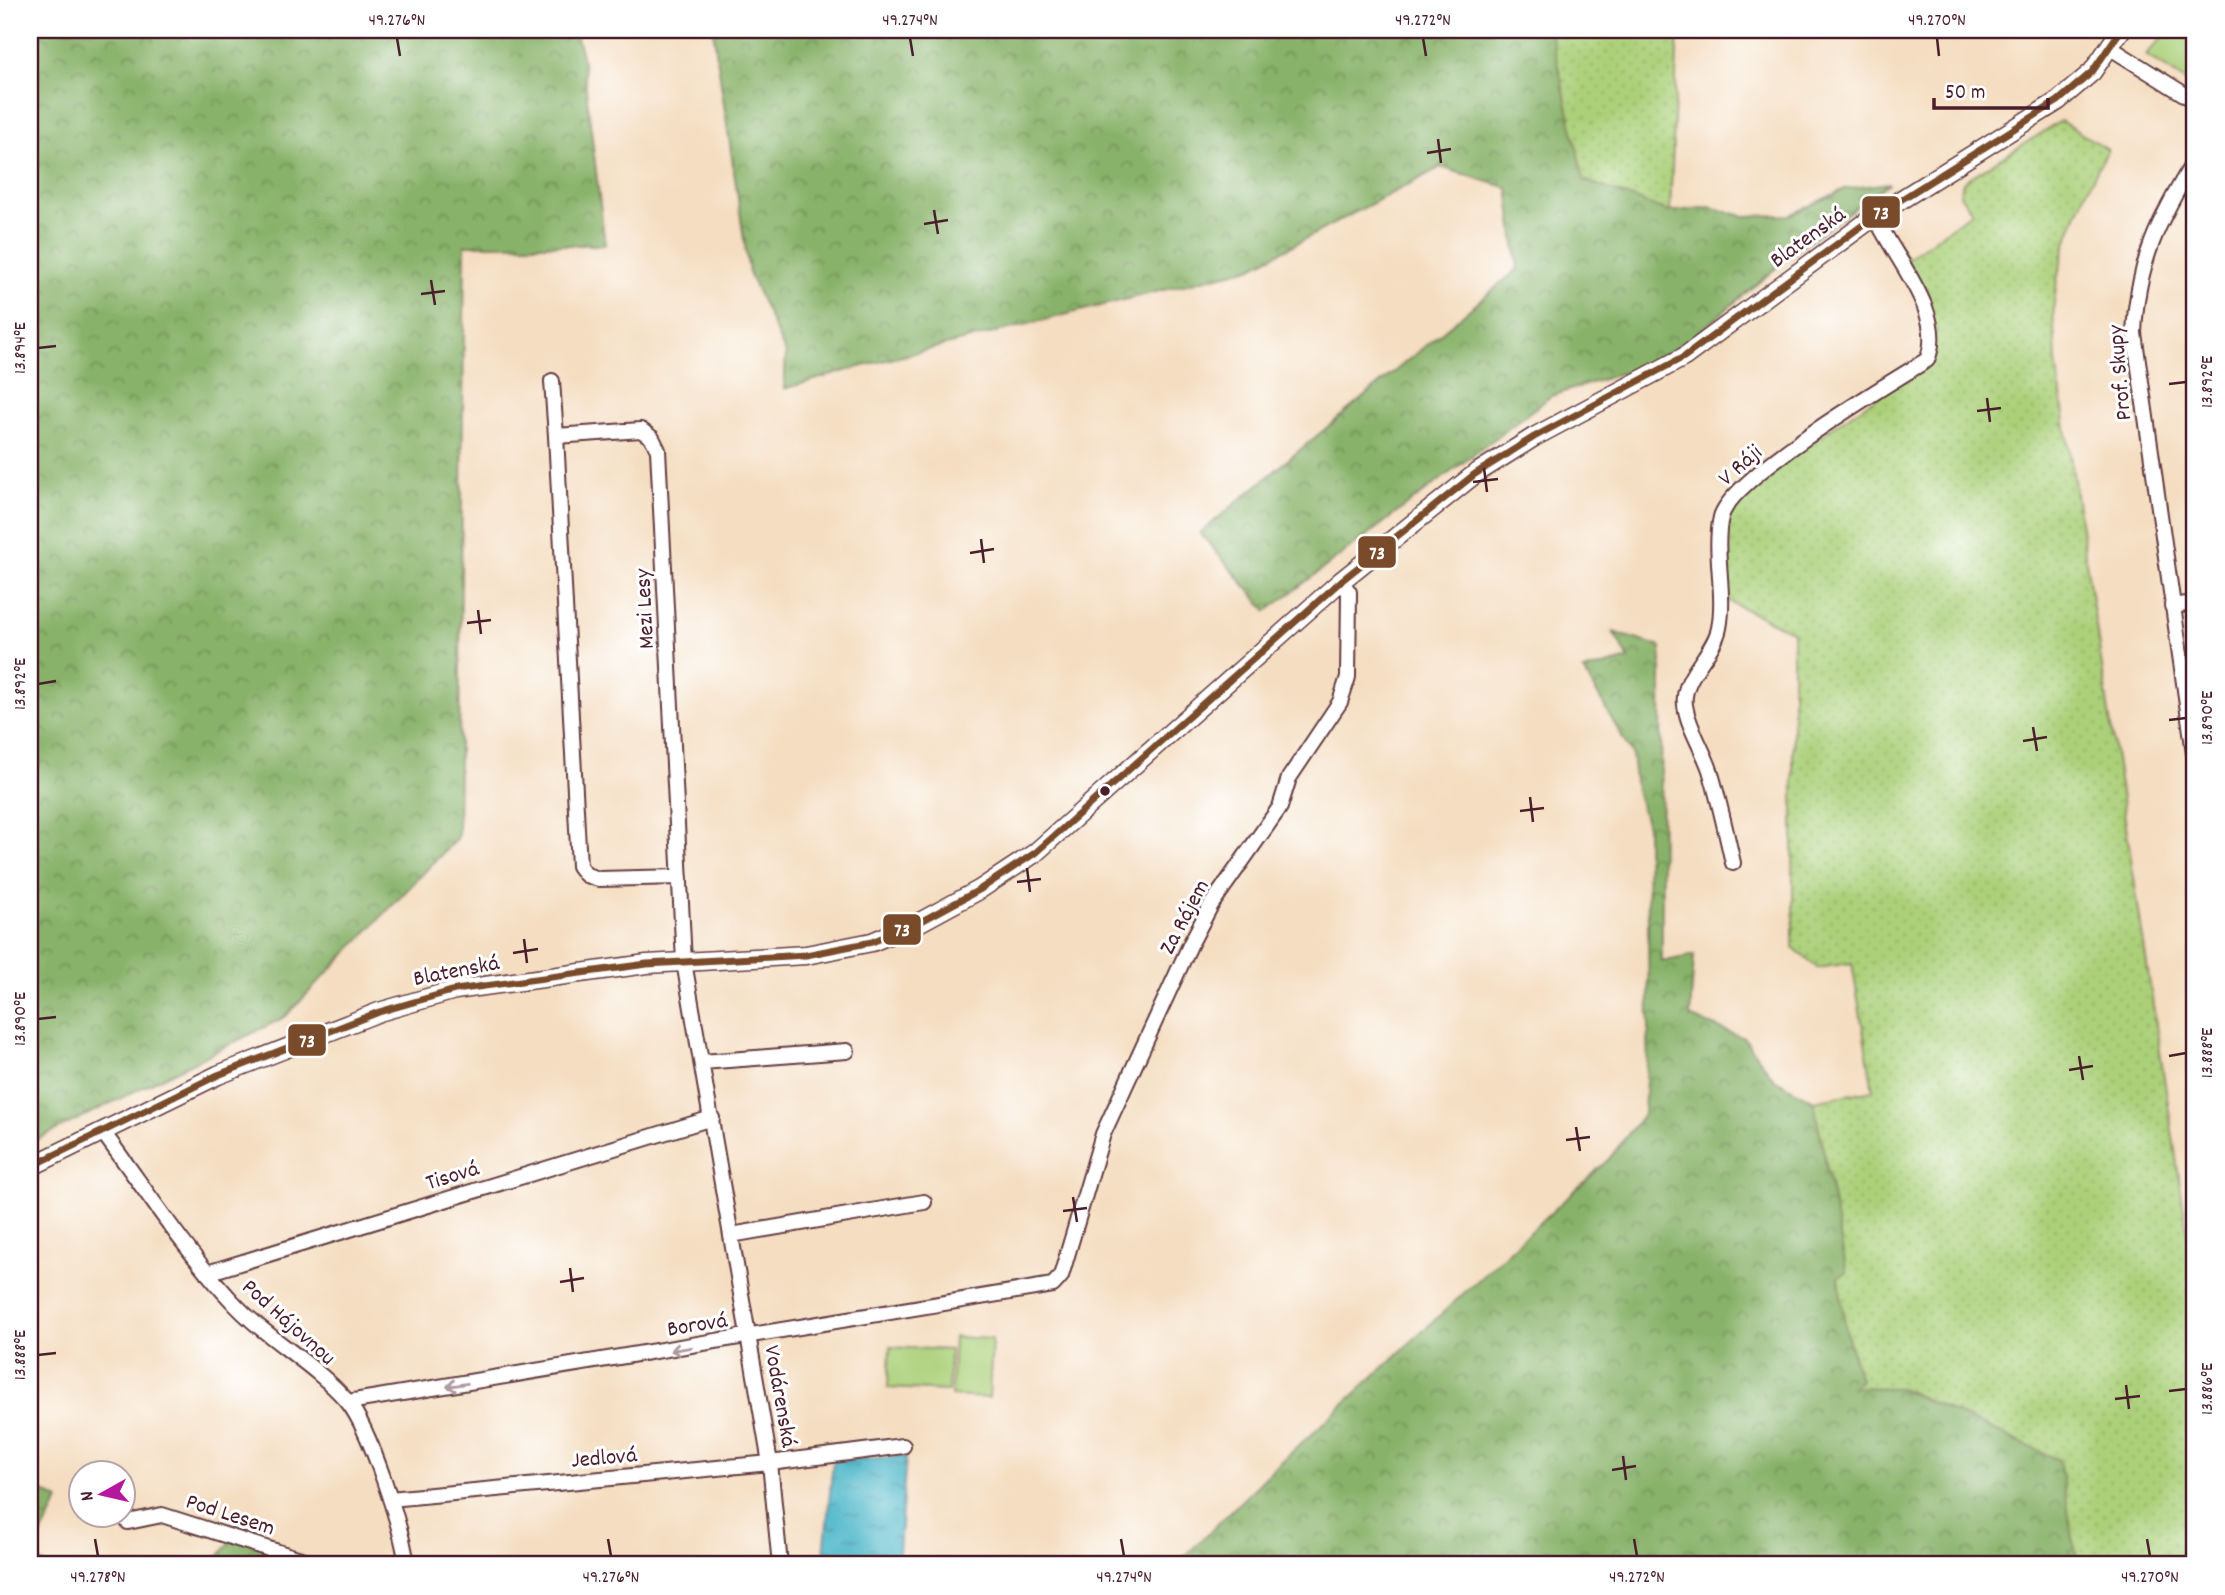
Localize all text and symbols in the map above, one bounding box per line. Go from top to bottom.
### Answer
text: 49.276°N [369,9,425,34]
text: 49.274°N [882,9,938,34]
text: 49.272°N [1395,9,1451,34]
text: 49.270°N [1908,9,1966,34]
scale bar [1934,66,2048,110]
text: 50 m [1945,79,1985,109]
line badge: 73 [1861,195,1901,229]
street label: Blatenská [1764,200,1854,278]
text: 73 [1873,202,1889,229]
text: 13.894°E [9,322,34,374]
street label: Prof. Skupy [2101,323,2142,422]
text: 13.892°E [2196,356,2221,408]
street label: V Ráji [1712,438,1771,495]
line badge: 73 [1357,535,1397,569]
text: 73 [1369,542,1385,569]
street label: Mezi Lesy [628,567,665,650]
text: 13.892°E [9,658,34,710]
text: 13.890°E [2196,691,2221,745]
unlabelled marker [1098,784,1112,798]
street label: Za Rájem [1153,874,1220,961]
line badge: 73 [882,913,922,946]
text: 73 [894,919,910,946]
street label: Blatenská [411,948,503,997]
text: 13.890°E [9,992,34,1046]
line badge: 73 [287,1023,327,1057]
text: 13.888°E [2196,1028,2221,1078]
text: 73 [299,1030,315,1057]
street label: Tisová [422,1153,484,1201]
street label: Pod Hájovnou [233,1272,342,1375]
street label: Borová [665,1305,731,1348]
text: 13.888°E [9,1330,34,1380]
one-way arrow [670,1343,693,1356]
street label: Vodárenská [753,1343,804,1451]
text: 13.886°E [2196,1363,2221,1415]
one-way arrow [446,1379,469,1392]
street label: Jedlová [570,1440,639,1479]
north arrow [66,1458,136,1528]
street label: Pod Lesem [181,1486,279,1546]
text: N [75,1489,103,1502]
text: 49.278°N [70,1566,126,1591]
text: 49.276°N [583,1566,639,1591]
text: 49.274°N [1096,1566,1152,1591]
text: 49.272°N [1609,1566,1665,1591]
text: 49.270°N [2121,1566,2179,1591]

